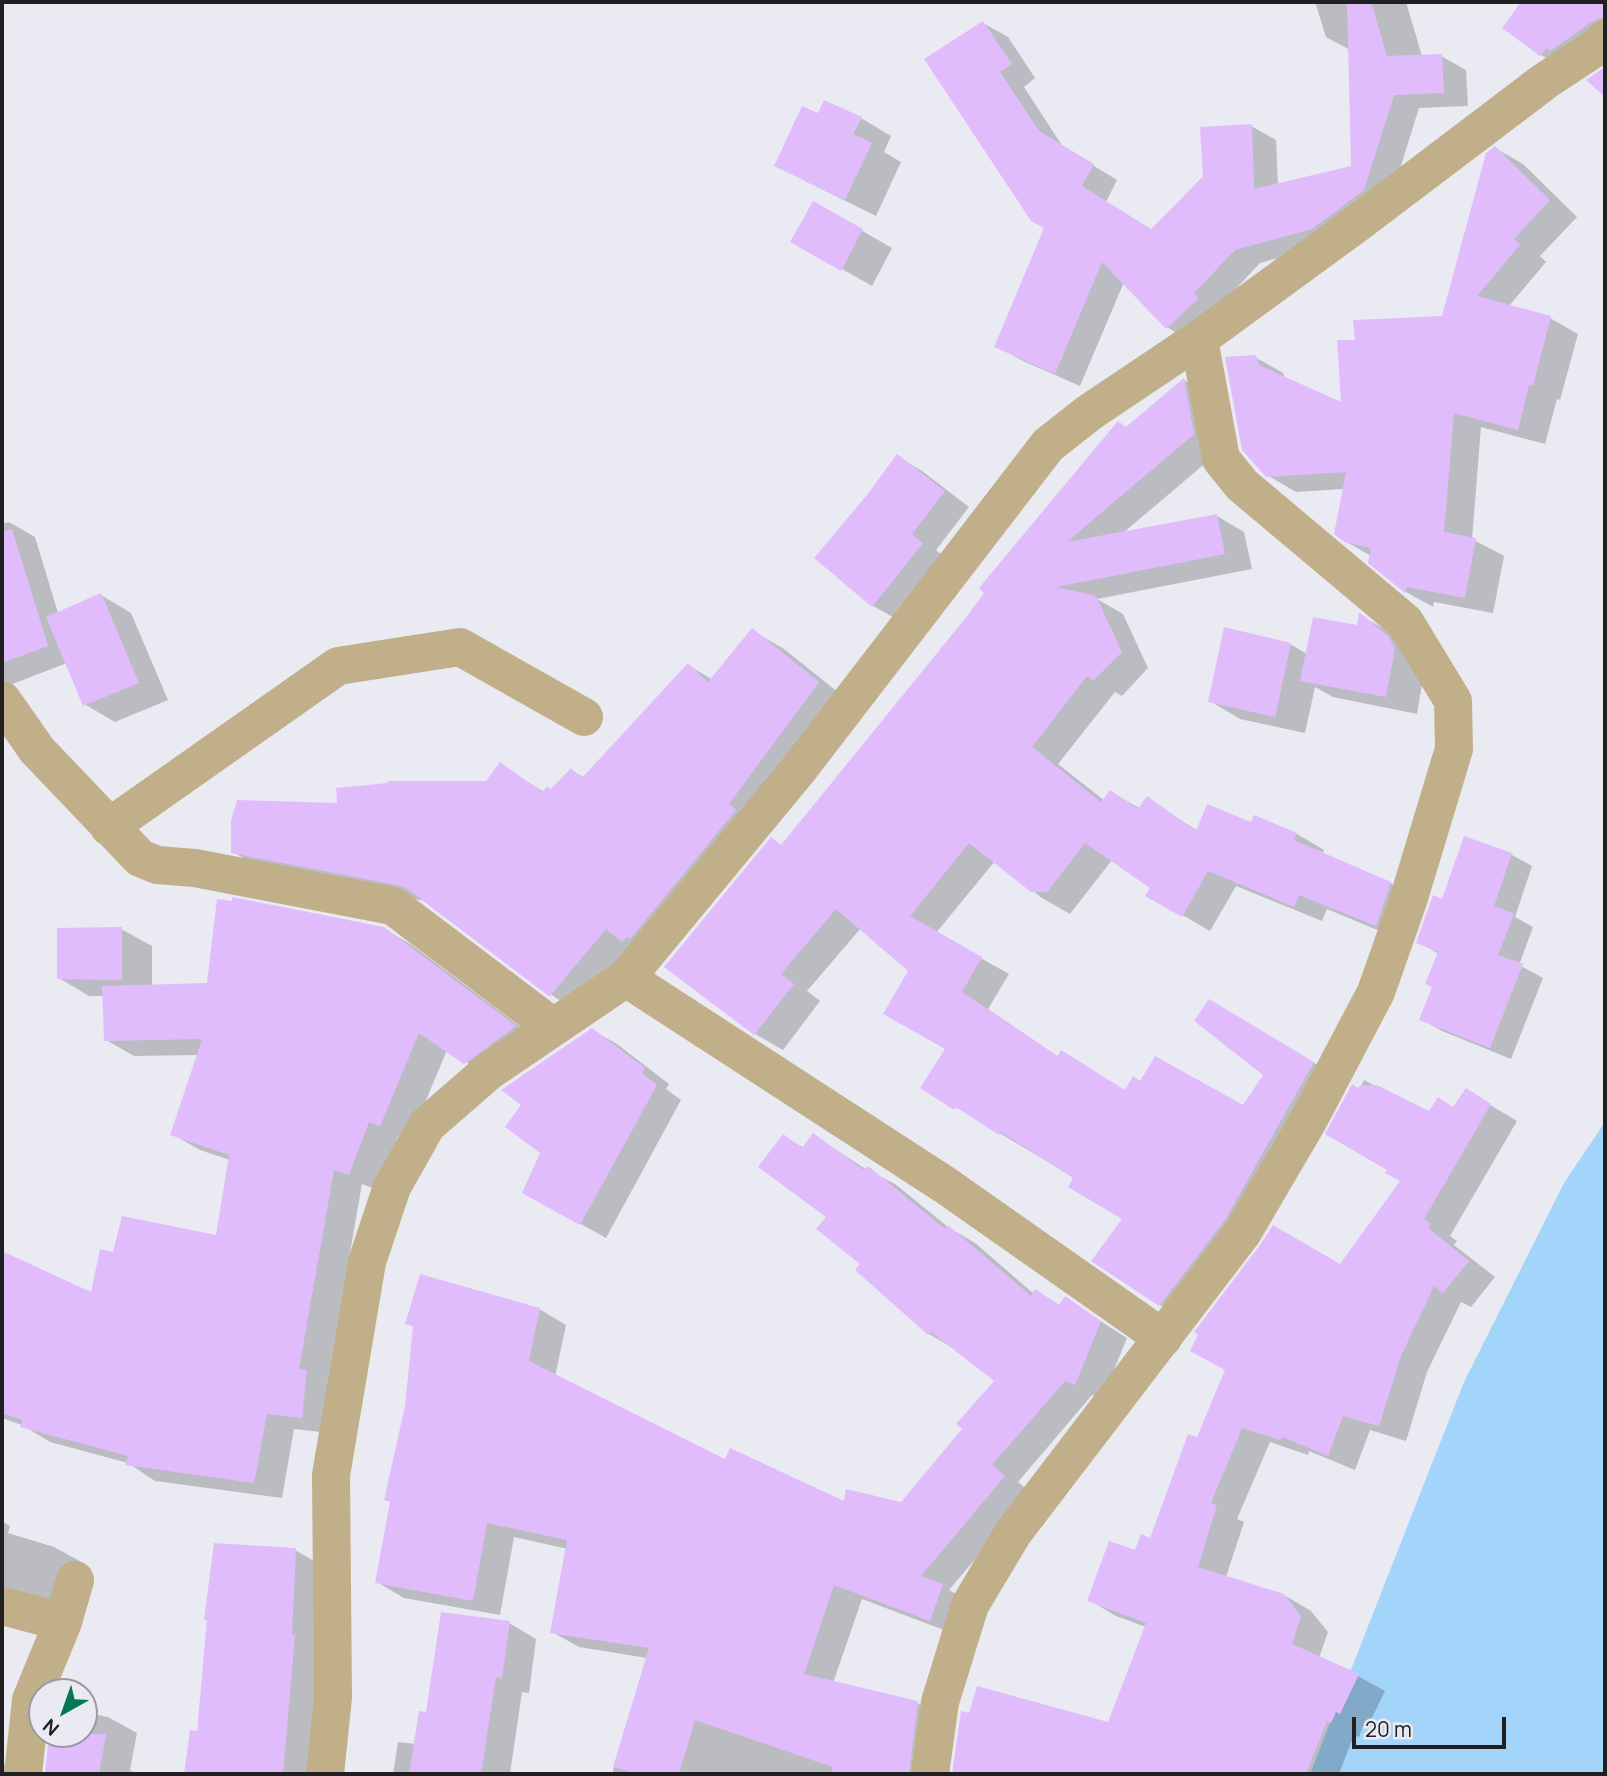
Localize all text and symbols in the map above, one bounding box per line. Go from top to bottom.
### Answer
north arrow [28,1678,98,1748]
scale bar [1355,1702,1509,1746]
text: N [37,1713,64,1742]
text: 20 m [1365,1715,1412,1743]

